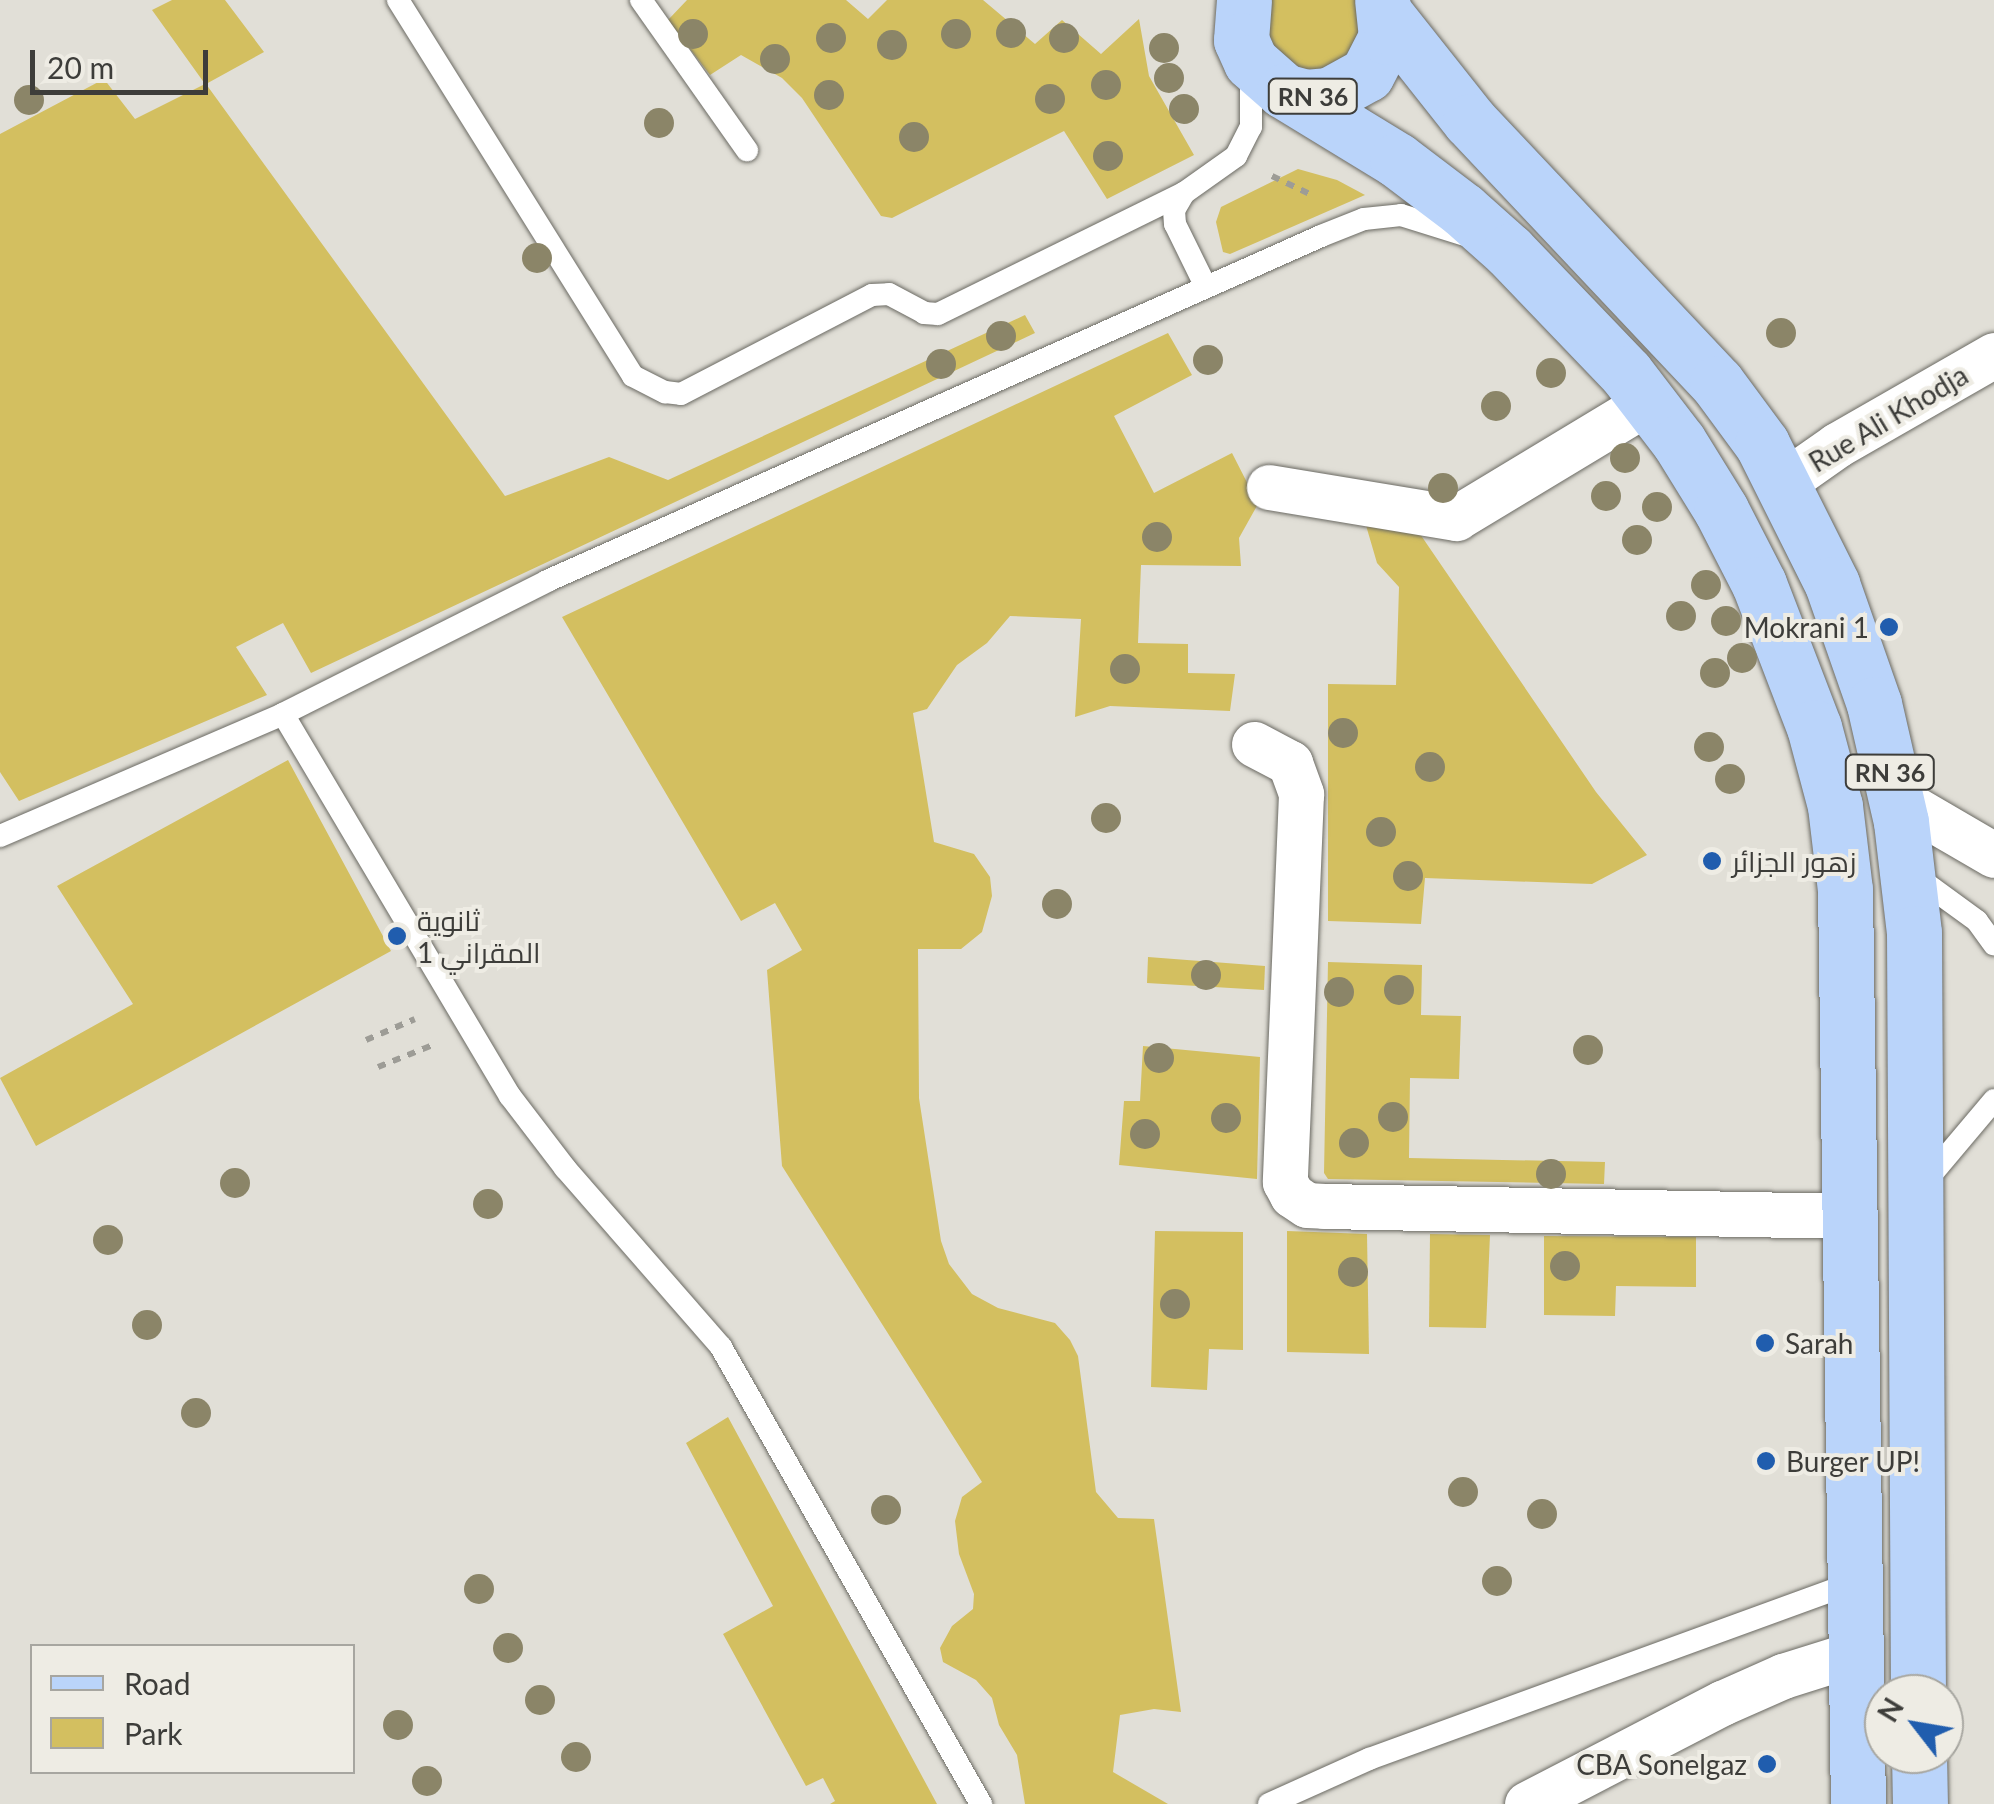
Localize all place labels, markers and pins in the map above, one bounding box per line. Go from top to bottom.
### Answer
place label: Mokrani 1 [1744,610,1869,644]
marker: Mokrani 1 [1878,616,1900,638]
place label: زهور الجزائر [1732,844,1856,878]
marker: زهور الجزائر [1701,850,1723,872]
place label: ثانوية المقراني 1 [417,903,541,969]
marker: ثانوية المقراني 1 [386,925,408,947]
place label: Sarah [1785,1326,1853,1360]
marker: Sarah [1754,1332,1776,1354]
place label: Burger UP! [1786,1444,1921,1478]
marker: Burger UP! [1755,1450,1777,1472]
place label: CBA Sonelgaz [1575,1747,1747,1781]
marker: CBA Sonelgaz [1756,1753,1778,1775]

